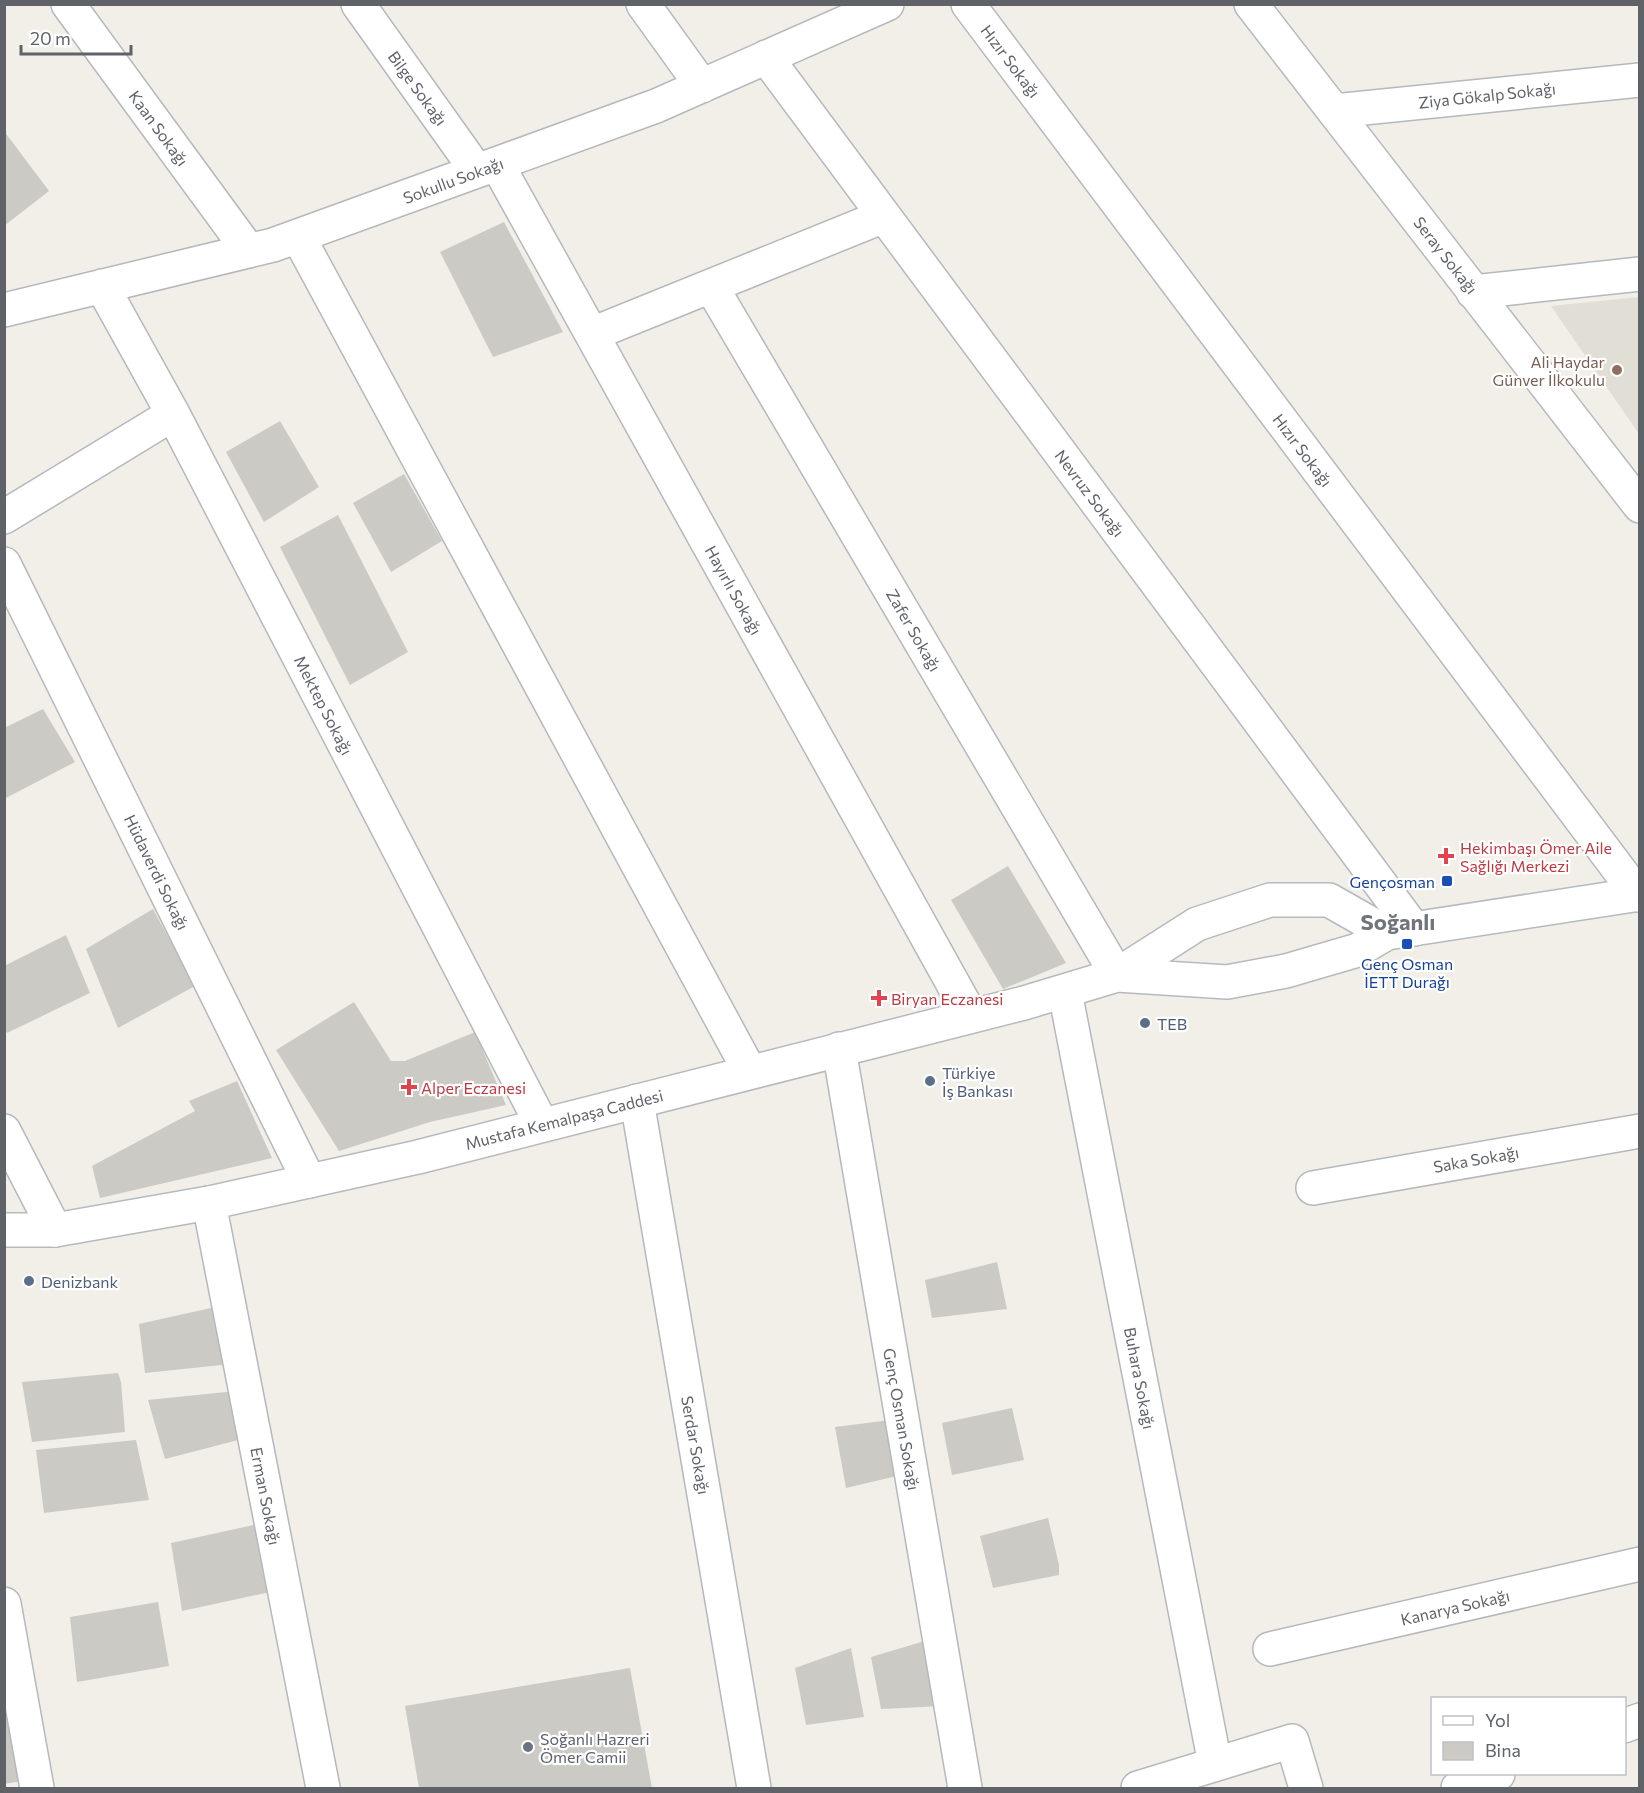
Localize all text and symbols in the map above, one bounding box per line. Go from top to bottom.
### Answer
scale bar [21,18,130,56]
street label: Hızır Sokağı [977,21,1045,101]
text: 20 m [30,27,71,49]
street label: Bilge Sokağı [385,47,451,129]
street label: Ziya Gökalp Sokağı [1417,78,1557,112]
street label: Kaan Sokağı [125,87,193,169]
street label: Sokullu Sokağı [400,153,506,207]
street label: Seray Sokağı [1410,213,1482,297]
place label: Ali Haydar Günver İlkokulu [1493,352,1606,389]
marker: Ali Haydar Günver İlkokulu [1610,363,1624,377]
street label: Hızır Sokağı [1269,410,1337,490]
street label: Nevruz Sokağı [1051,446,1129,540]
street label: Hayırlı Sokağı [702,542,766,638]
street label: Zafer Sokağı [883,586,945,674]
street label: Mektep Sokağı [291,652,357,758]
street label: Hüdaverdi Sokağı [121,811,193,933]
place label: Hekimbaşı Ömer Aile Sağlığı Merkezi [1460,838,1612,875]
marker: Hekimbaşı Ömer Aile Sağlığı Merkezi [1437,847,1455,865]
place label: Gençosman [1350,872,1435,891]
marker: Gençosman [1440,874,1454,888]
district label: Soğanlı [1361,908,1435,935]
marker: Genç Osman İETT Durağı [1400,937,1414,951]
place label: Genç Osman İETT Durağı [1361,954,1453,991]
place label: Biryan Eczanesi [891,989,1003,1008]
marker: Biryan Eczanesi [872,991,886,1005]
place label: TEB [1157,1014,1187,1033]
marker: TEB [1138,1016,1152,1030]
place label: Türkiye İş Bankası [942,1063,1013,1100]
marker: Türkiye İş Bankası [923,1074,937,1088]
place label: Alper Eczanesi [421,1078,526,1097]
marker: Alper Eczanesi [402,1080,416,1094]
street label: Mustafa Kemalpaşa Caddesi [463,1085,665,1153]
street label: Saka Sokağı [1432,1142,1520,1176]
place label: Denizbank [41,1272,118,1291]
marker: Denizbank [22,1274,36,1288]
street label: Buhara Sokağı [1121,1326,1159,1430]
street label: Genç Osman Sokağı [880,1346,924,1492]
street label: Serdar Sokağı [678,1394,714,1496]
street label: Erman Sokağı [247,1445,285,1547]
street label: Kanarya Sokağı [1399,1585,1511,1629]
legend [1431,1697,1626,1775]
text: Yol [1485,1709,1510,1731]
place label: Soğanlı Hazreri Ömer Camii [540,1729,650,1766]
text: Bina [1485,1739,1521,1761]
marker: Soğanlı Hazreri Ömer Camii [521,1740,535,1754]

